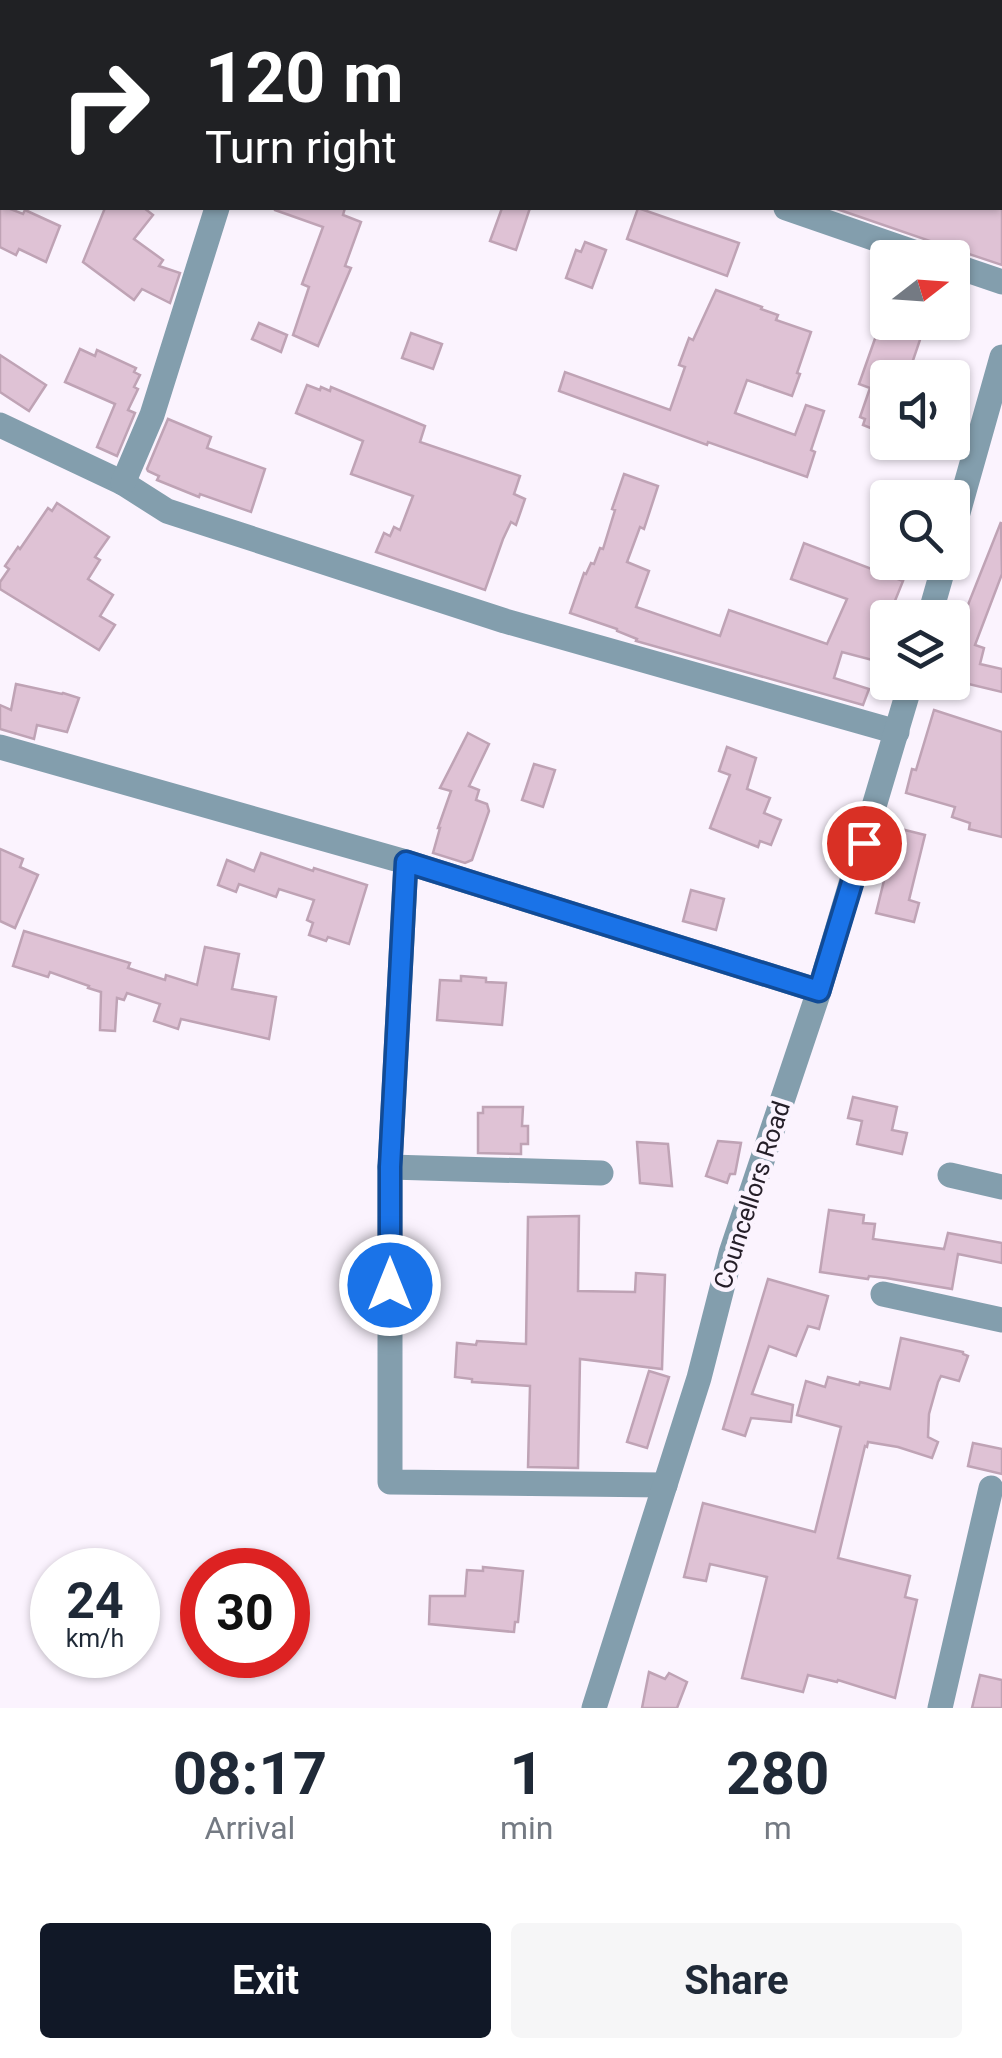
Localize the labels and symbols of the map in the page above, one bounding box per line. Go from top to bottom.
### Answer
north arrow [870,240,970,340]
pin [822,801,907,886]
street label: Councellors Road [708,1097,796,1293]
position arrow [338,1233,442,1337]
speed limit sign: 30 [180,1548,310,1678]

